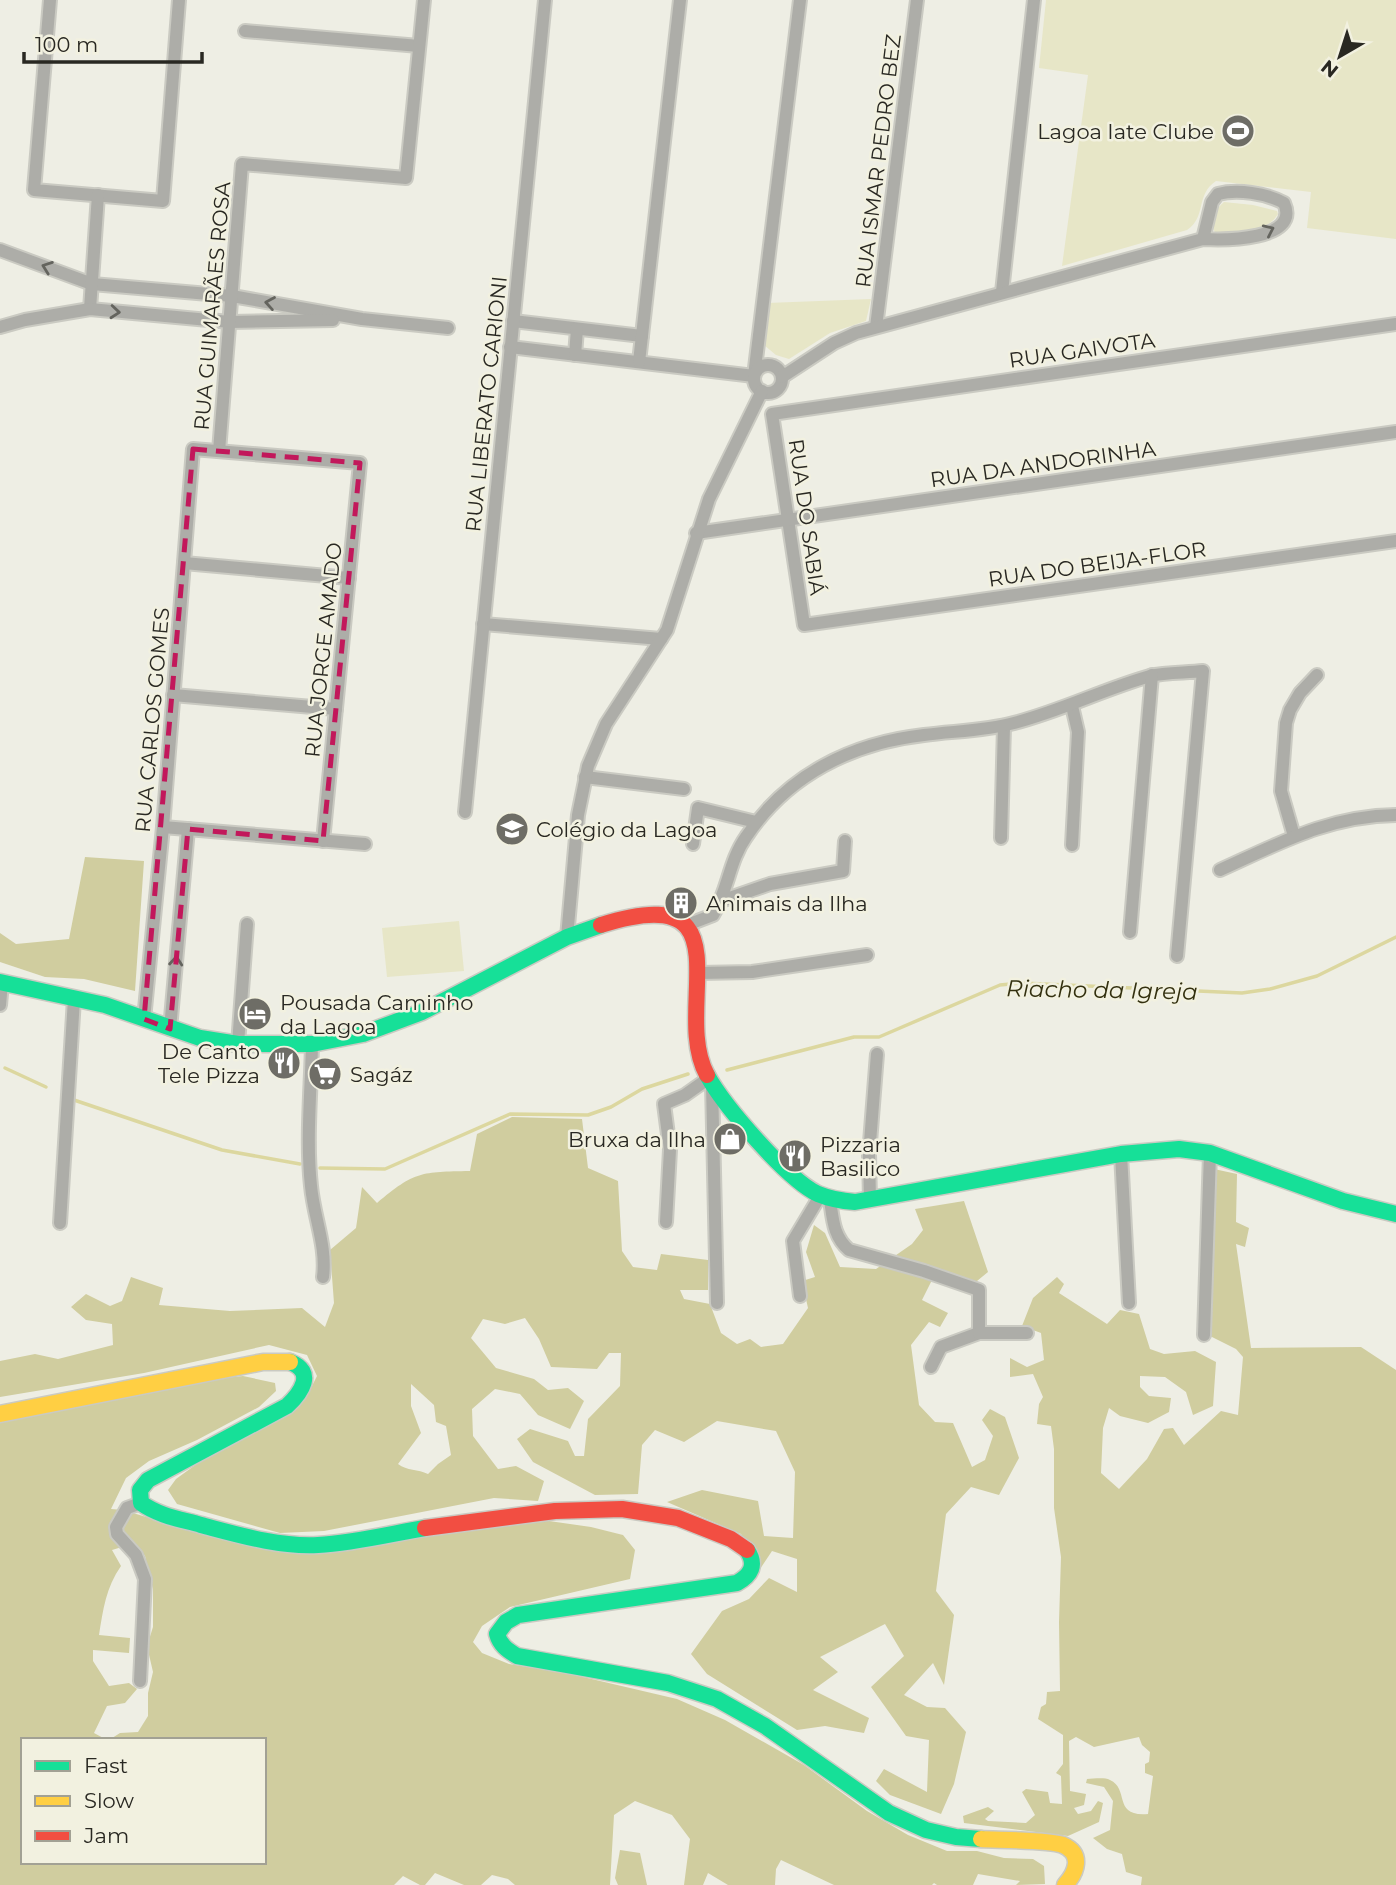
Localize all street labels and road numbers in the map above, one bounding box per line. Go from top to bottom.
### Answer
street label: RUA ISMAR PEDRO BEZ [850,33,906,289]
street label: RUA GUIMARÃES ROSA [189,180,235,432]
street label: RUA LIBERATO CARIONI [460,275,512,533]
street label: RUA GAIVOTA [1007,327,1158,373]
street label: RUA DA ANDORINHA [929,436,1158,492]
street label: RUA DO SABIÁ [784,437,830,598]
street label: RUA DO BEIJA-FLOR [986,536,1208,592]
street label: RUA JORGE AMADO [299,541,347,759]
street label: RUA CARLOS GOMES [130,606,174,834]

